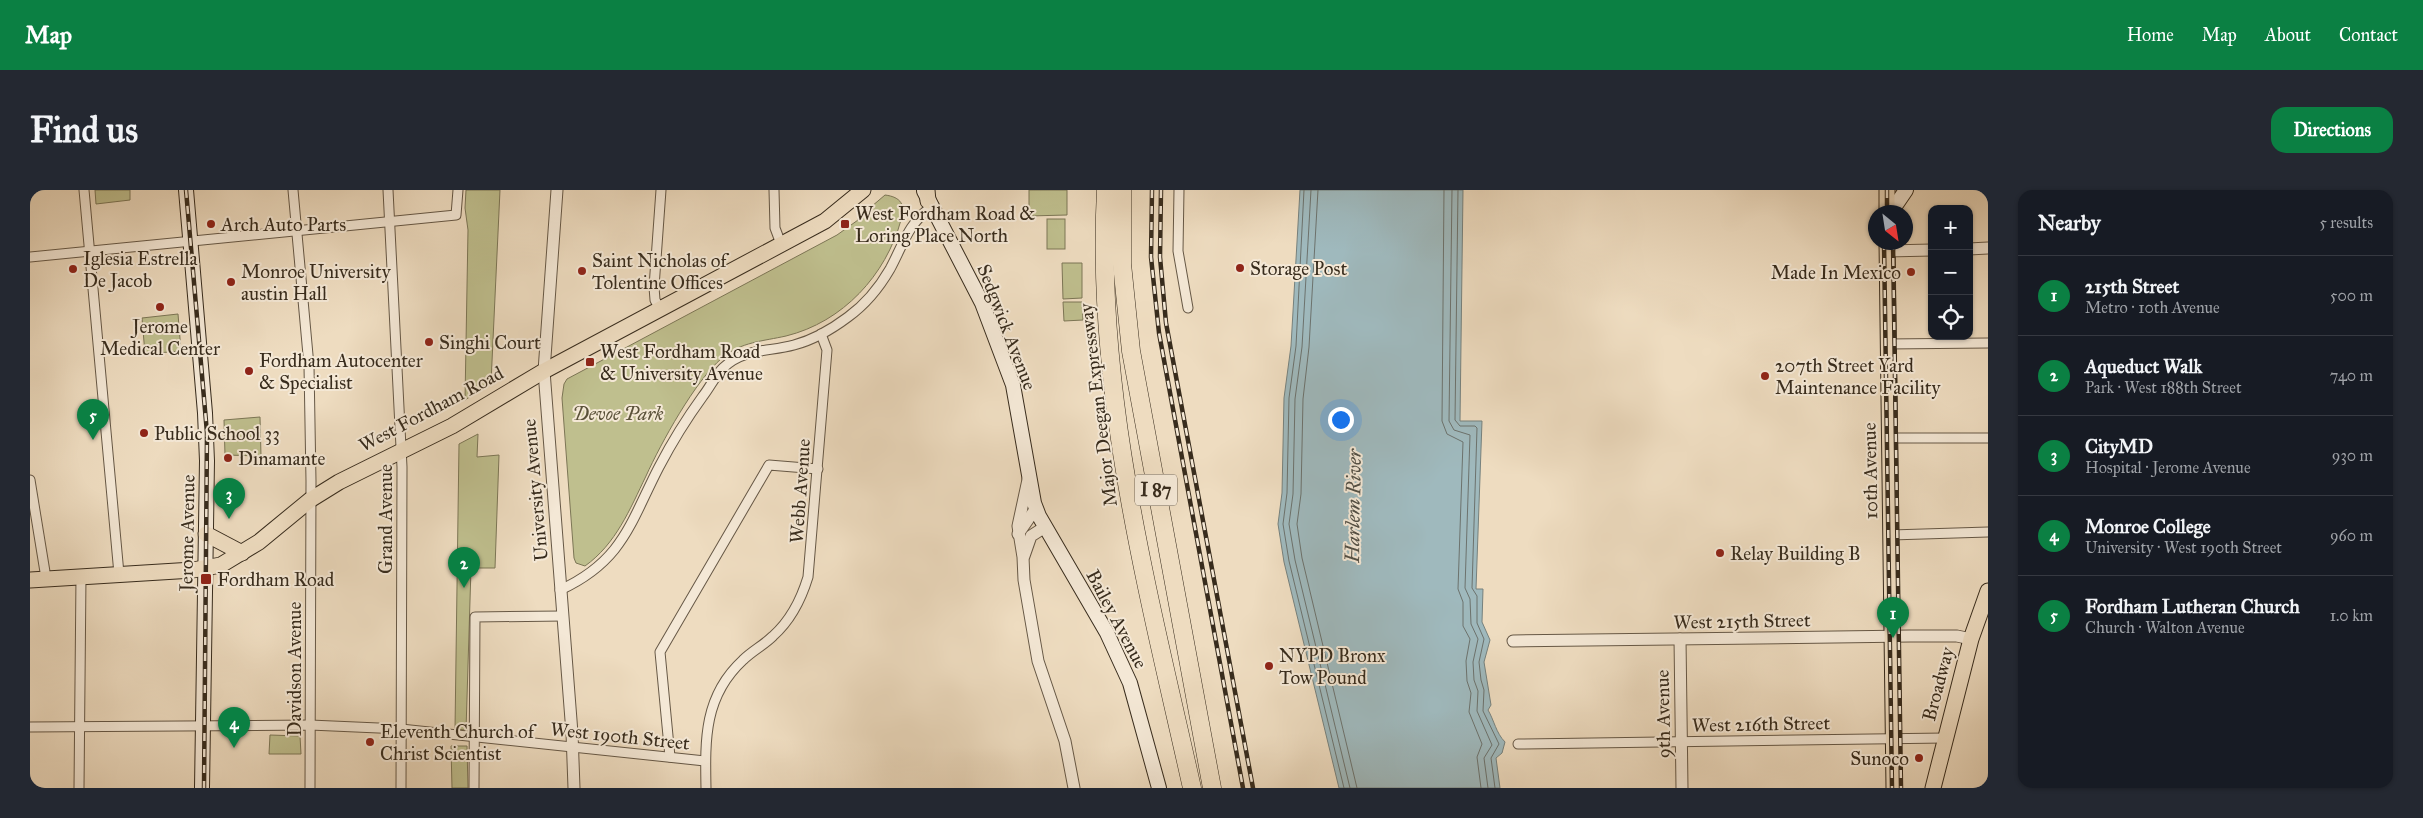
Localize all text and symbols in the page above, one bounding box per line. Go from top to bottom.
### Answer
text: Map [25,20,72,50]
text: Home [2127,24,2174,46]
text: Map [2202,24,2237,46]
text: About [2265,24,2311,46]
text: Contact [2339,24,2398,46]
button: Directions [2271,107,2393,153]
text: Find us [30,109,138,152]
place label: West Fordham Road & Loring Place North [855,202,1035,248]
north arrow [1868,205,1913,250]
map controls [1928,205,1973,340]
button: + [1928,205,1973,250]
text: Nearby [2038,210,2101,236]
place label: Arch Auto Parts [220,213,346,236]
text: 5 results [2319,213,2373,232]
marker: Arch Auto Parts [205,218,217,230]
marker: West Fordham Road & Loring Place North [839,218,851,230]
place label: Iglesia Estrella De Jacob [83,247,199,293]
place label: Saint Nicholas of Tolentine Offices [592,249,729,294]
button: − [1928,250,1973,295]
place label: Storage Post [1250,257,1347,281]
place label: Monroe University austin Hall [241,260,392,305]
street label: Sedgwick Avenue [971,261,1042,394]
place label: Made In Mexico [1771,261,1901,284]
marker: Storage Post [1234,262,1246,274]
marker: Iglesia Estrella De Jacob [67,263,79,275]
marker: Saint Nicholas of Tolentine Offices [576,265,588,277]
marker: Made In Mexico [1905,266,1917,278]
text: 215th Street [2085,275,2179,298]
marker: Monroe University austin Hall [225,276,237,288]
text: 1 [2051,286,2057,305]
text: 500 m [2330,286,2373,305]
button: locate [1928,295,1973,340]
text: Metro · 10th Avenue [2085,298,2220,317]
marker: Jerome Medical Center [154,301,166,313]
street label: Major Deegan Expressway [1074,301,1123,508]
place label: Jerome Medical Center [100,315,221,360]
place label: Singhi Court [439,331,541,355]
marker: Singhi Court [423,336,435,348]
place label: West Fordham Road & University Avenue [600,340,763,385]
place label: Fordham Autocenter & Specialist [259,349,424,394]
place label: 207th Street Yard Maintenance Facility [1775,354,1941,399]
text: Aqueduct Walk [2085,355,2202,378]
marker: West Fordham Road & University Avenue [584,356,596,368]
street label: West Fordham Road [355,361,508,457]
marker: Fordham Autocenter & Specialist [243,365,255,377]
text: 2 [2050,366,2058,385]
text: 740 m [2330,366,2373,385]
marker: 207th Street Yard Maintenance Facility [1759,370,1771,382]
text: Park · West 188th Street [2085,378,2242,397]
pin: 5 [77,399,109,440]
park label: Devoe Park [572,402,664,425]
your location [1328,407,1354,433]
street label: University Avenue [517,418,553,562]
place label: Public School 33 [154,422,280,445]
street label: 10th Avenue [1858,422,1882,520]
marker: Public School 33 [138,427,150,439]
text: CityMD [2085,435,2153,458]
street label: Webb Avenue [785,438,815,544]
text: 3 [2051,446,2057,465]
text: 930 m [2332,446,2373,465]
place label: Dinamante [238,447,325,470]
water label: Harlem River [1340,447,1366,564]
marker: Dinamante [222,452,234,464]
text: Hospital · Jerome Avenue [2085,458,2251,477]
street label: Grand Avenue [374,464,397,574]
street label: Jerome Avenue [174,474,201,594]
road number: I 87 [1135,474,1177,506]
pin: 3 [213,478,245,519]
text: Monroe College [2085,515,2211,538]
text: 4 [2050,526,2058,545]
text: 960 m [2330,526,2373,545]
text: University · West 190th Street [2085,538,2282,557]
place label: Relay Building B [1730,542,1861,566]
pin: 2 [448,547,480,588]
marker: Relay Building B [1714,547,1726,559]
street label: Bailey Avenue [1081,566,1153,672]
place label: Fordham Road [217,568,335,591]
marker: Fordham Road [199,572,213,586]
text: Fordham Lutheran Church [2085,595,2300,618]
pin: 1 [1877,597,1909,638]
street label: Davidson Avenue [283,602,306,736]
text: 5 [2050,606,2058,625]
text: 1.0 km [2330,606,2373,625]
street label: West 215th Street [1673,608,1811,634]
text: Church · Walton Avenue [2085,618,2245,637]
street label: Broadway [1917,643,1959,724]
place label: NYPD Bronx Tow Pound [1279,644,1386,689]
marker: NYPD Bronx Tow Pound [1263,660,1275,672]
street label: 9th Avenue [1651,669,1675,759]
pin: 4 [218,707,250,748]
street label: West 216th Street [1692,711,1830,737]
street label: West 190th Street [549,717,691,755]
place label: Eleventh Church of Christ Scientist [380,720,537,765]
marker: Eleventh Church of Christ Scientist [364,736,376,748]
place label: Sunoco [1850,747,1909,770]
marker: Sunoco [1913,752,1925,764]

